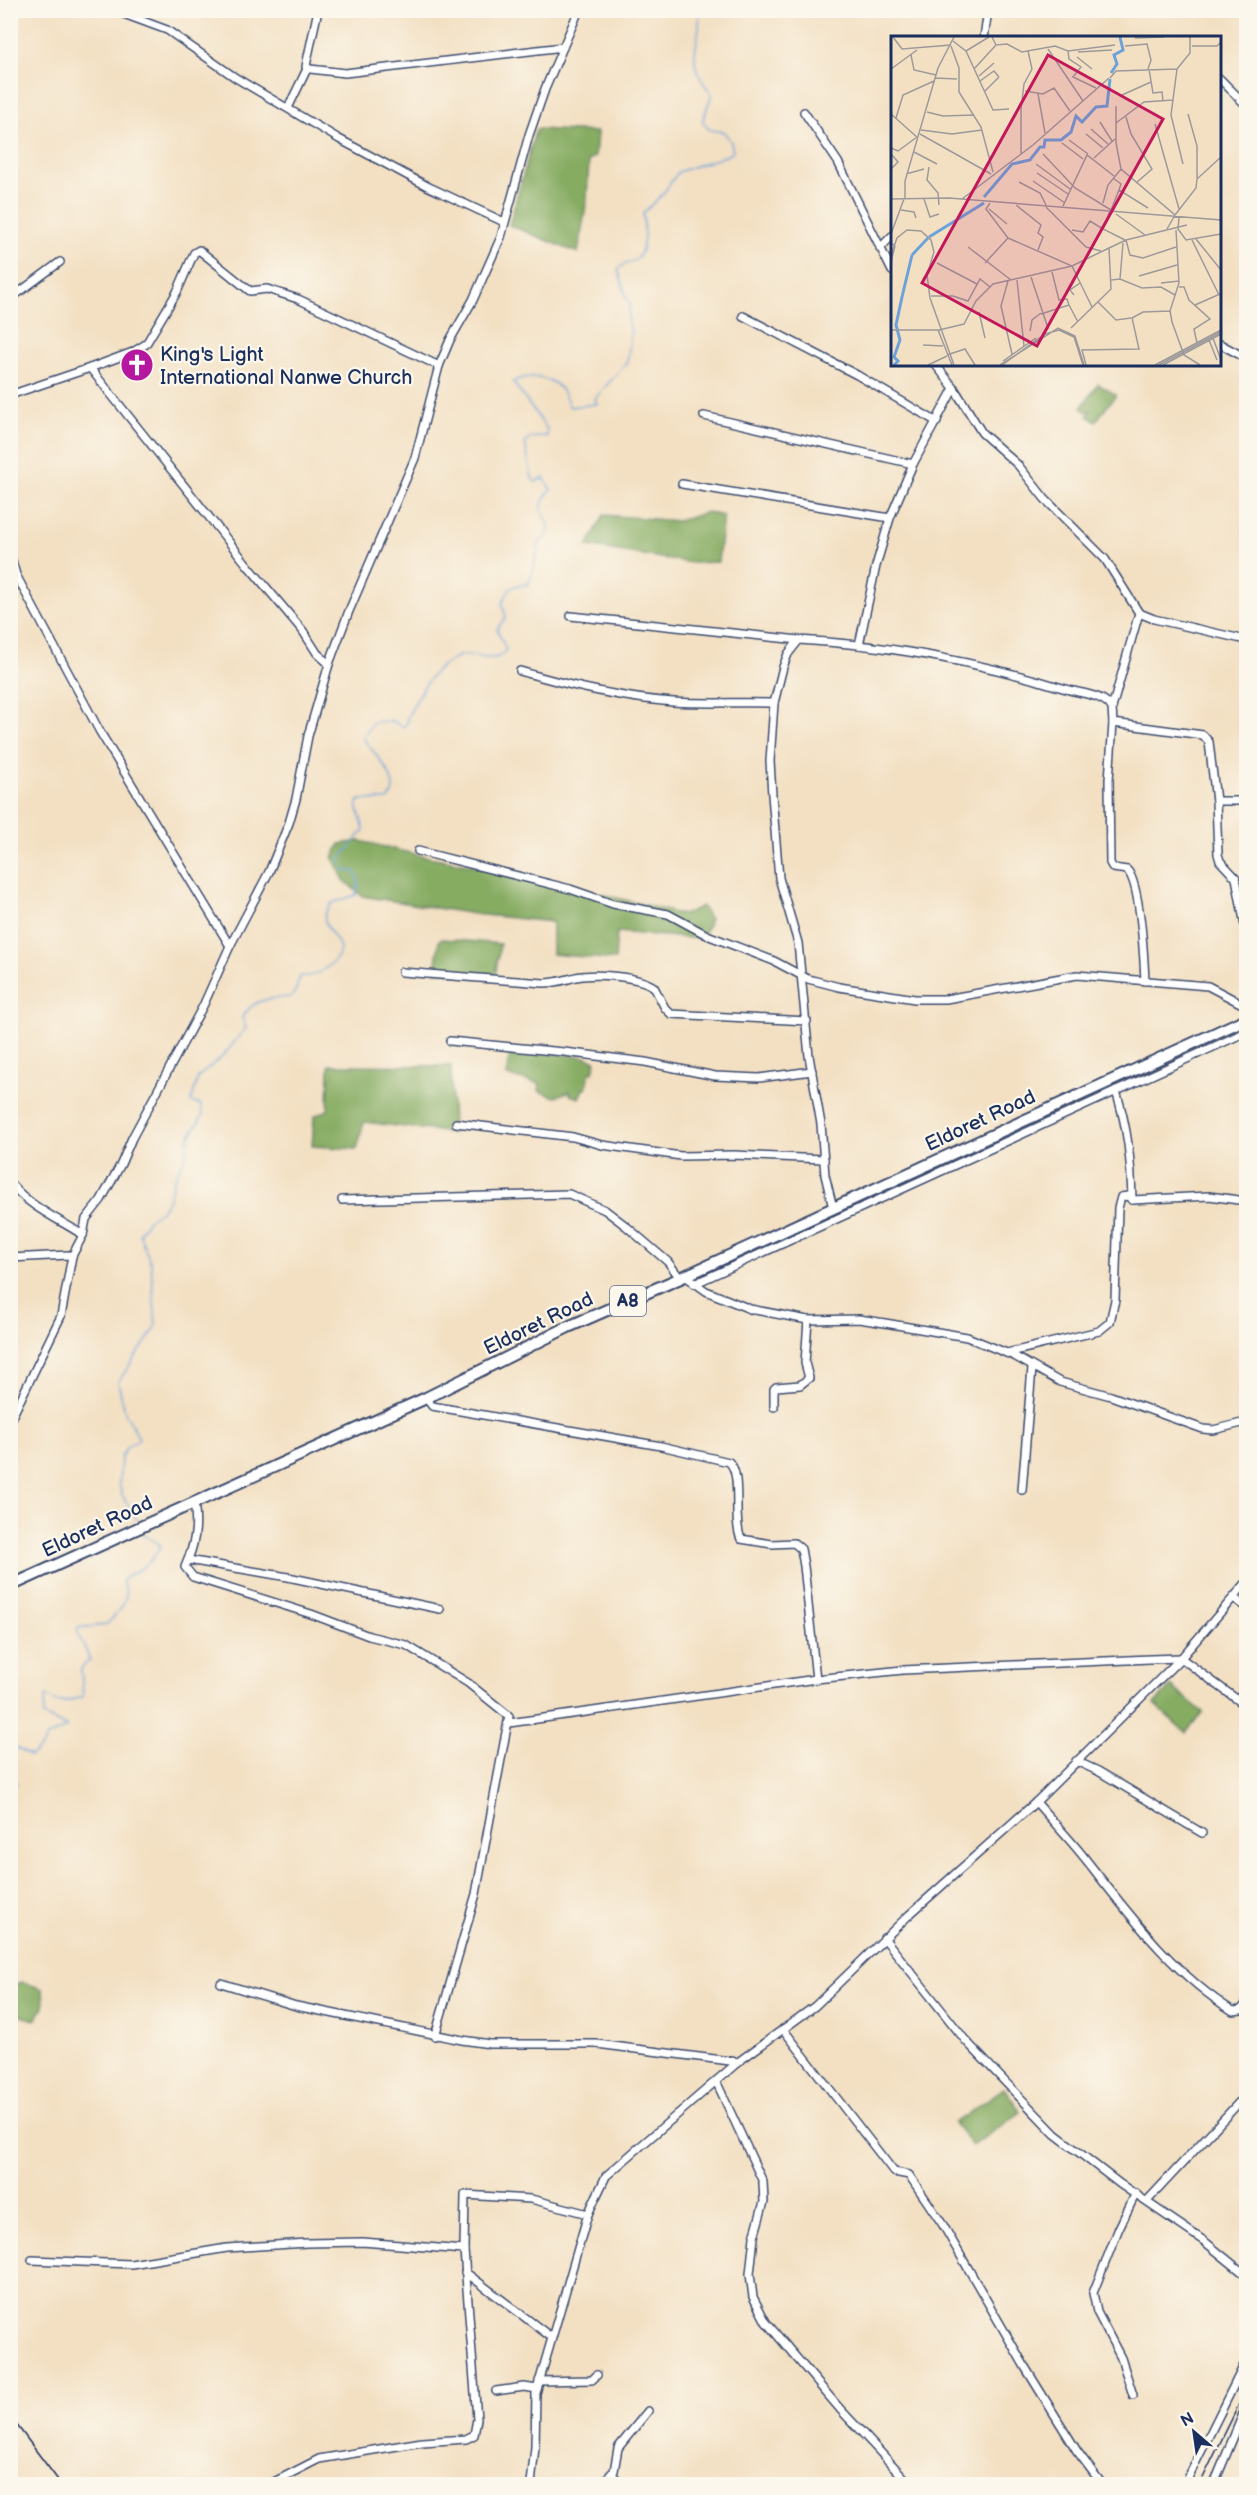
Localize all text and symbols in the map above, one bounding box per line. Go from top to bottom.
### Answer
inset map [891,36,1221,366]
place label: King's Light International Nanwe Church [160,343,412,390]
church icon: King's Light International Nanwe Church [119,347,155,383]
street label: Eldoret Road [921,1085,1039,1157]
road number: A8 [610,1286,646,1316]
street label: Eldoret Road [480,1287,597,1361]
street label: Eldoret Road [38,1491,156,1563]
north arrow [1164,2402,1224,2462]
text: N [1178,2409,1197,2431]

